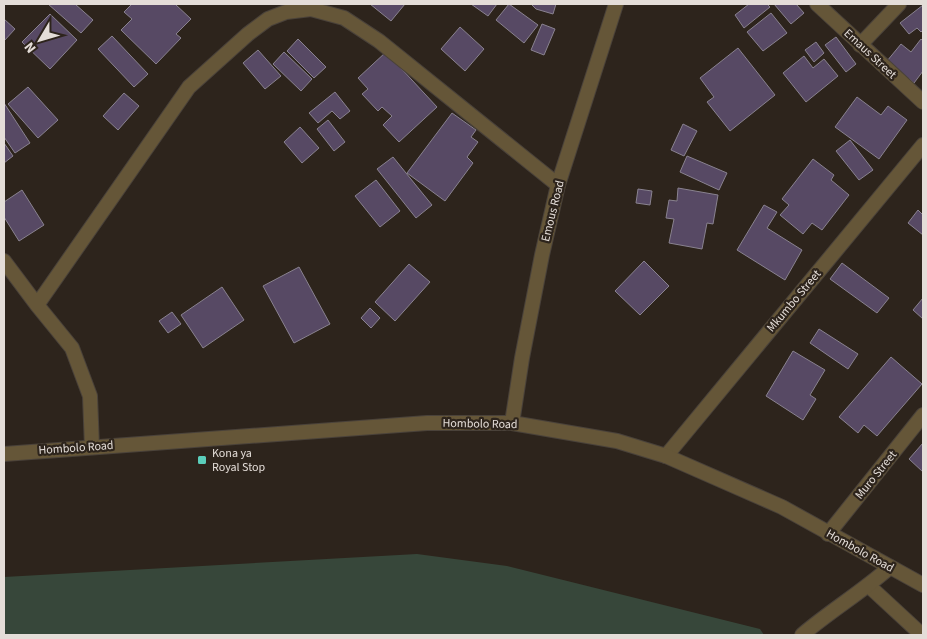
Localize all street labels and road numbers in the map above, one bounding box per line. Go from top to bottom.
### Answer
street label: Emaus Street [840,25,900,83]
street label: Emous Road [537,179,569,243]
street label: Mkumbo Street [763,266,825,336]
street label: Hombolo Road [442,415,518,433]
street label: Hombolo Road [38,437,114,459]
street label: Muro Street [851,447,901,503]
street label: Hombolo Road [823,525,897,577]

